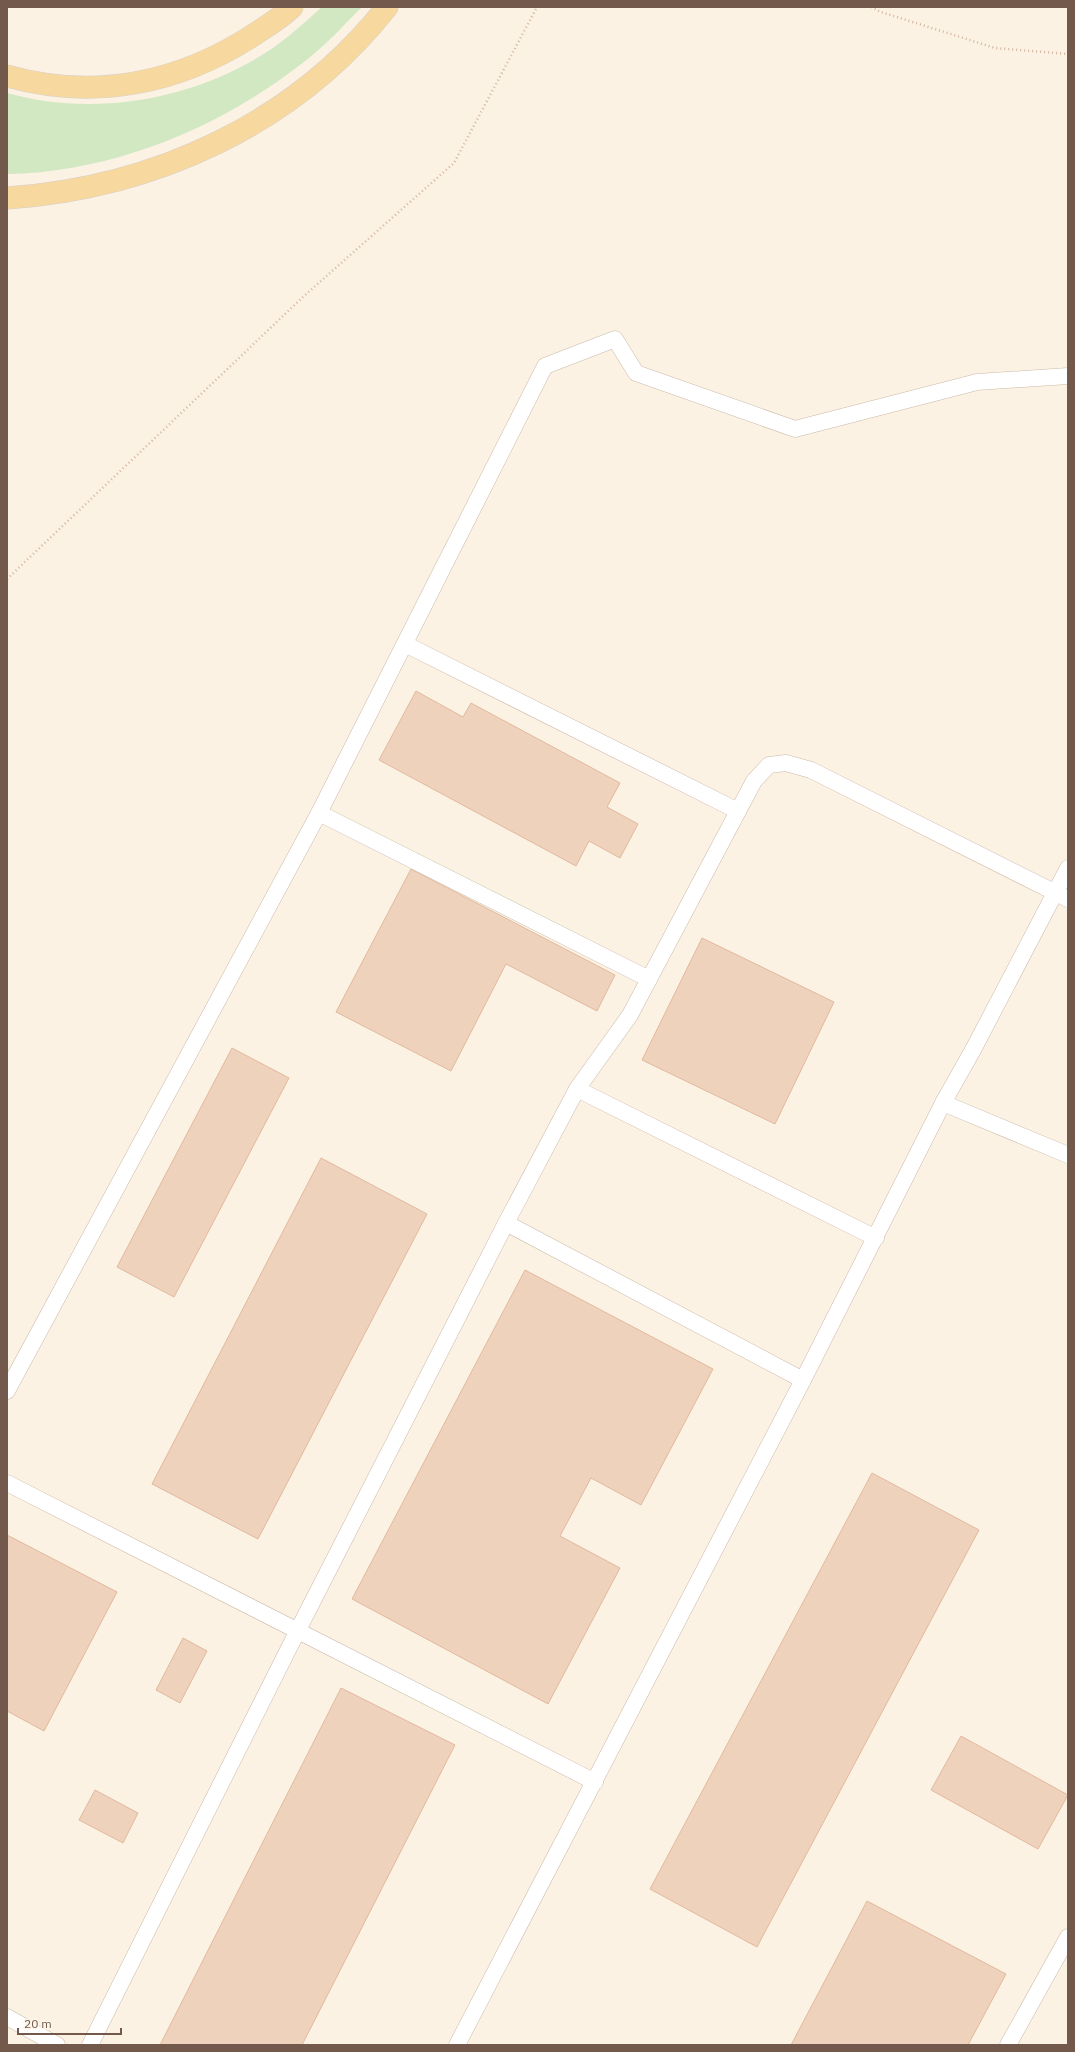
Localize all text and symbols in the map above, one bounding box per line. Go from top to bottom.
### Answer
scale bar [18,2010,121,2036]
text: 20 m [24,2016,52,2031]

